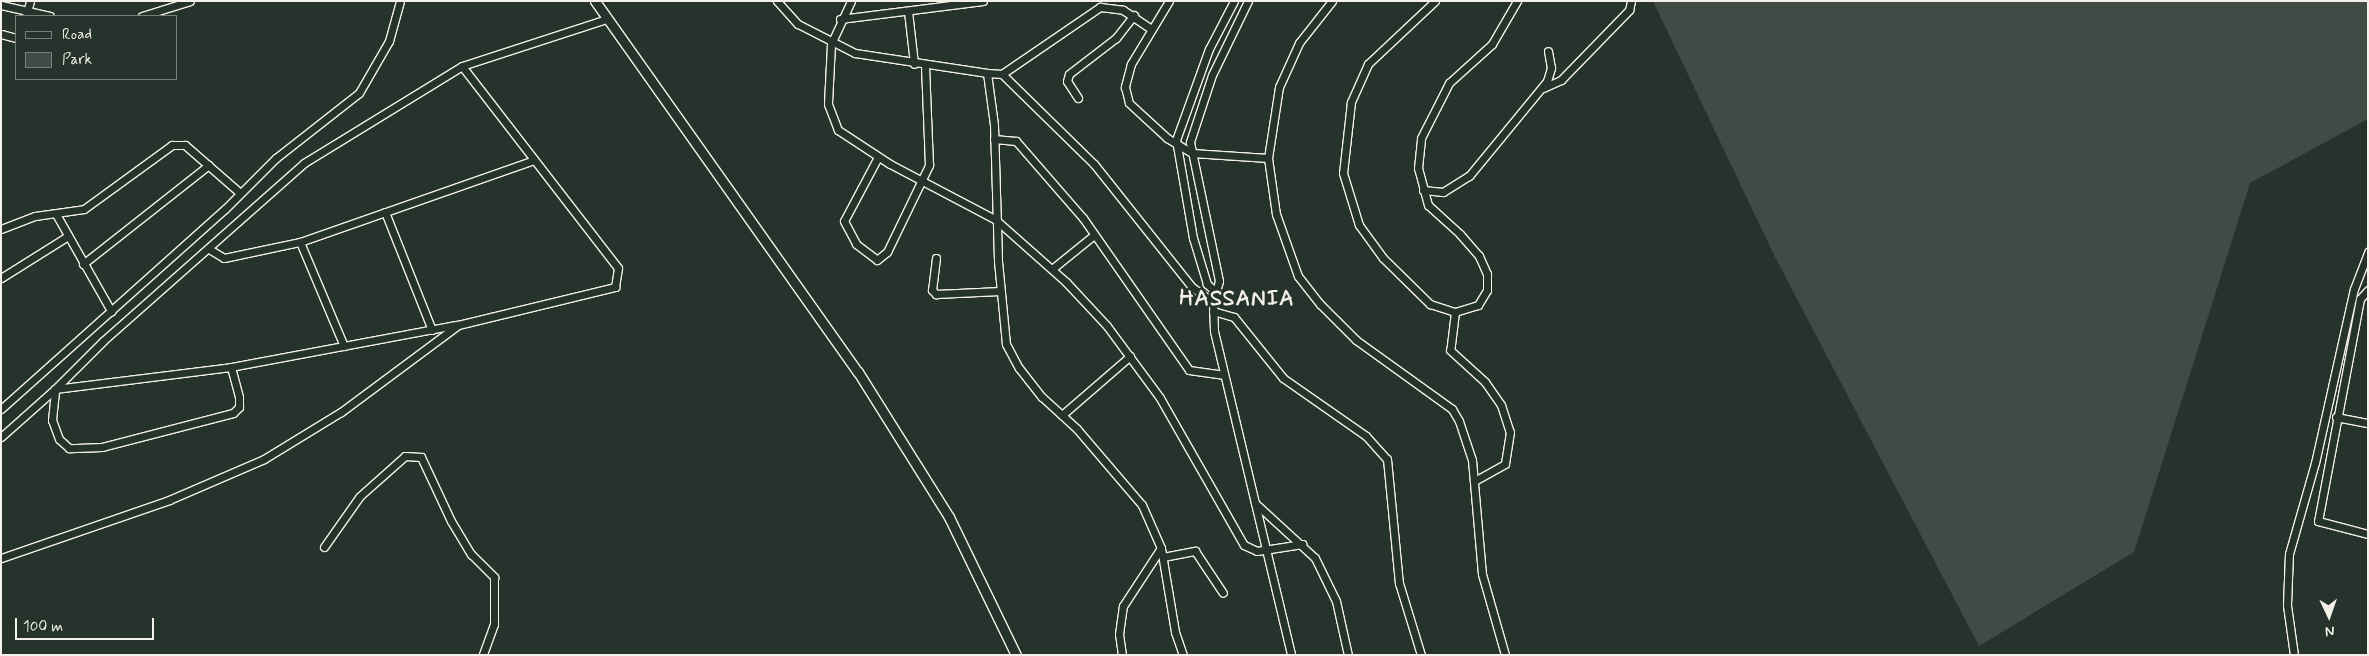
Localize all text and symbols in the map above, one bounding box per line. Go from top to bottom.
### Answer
legend [15,15,178,80]
text: Road [62,25,92,45]
text: Park [62,50,92,70]
district label: HASSANIA [1181,287,1293,313]
north arrow [2304,591,2354,641]
scale bar [18,608,156,640]
text: 100 m [23,617,63,637]
text: N [2325,622,2335,640]

